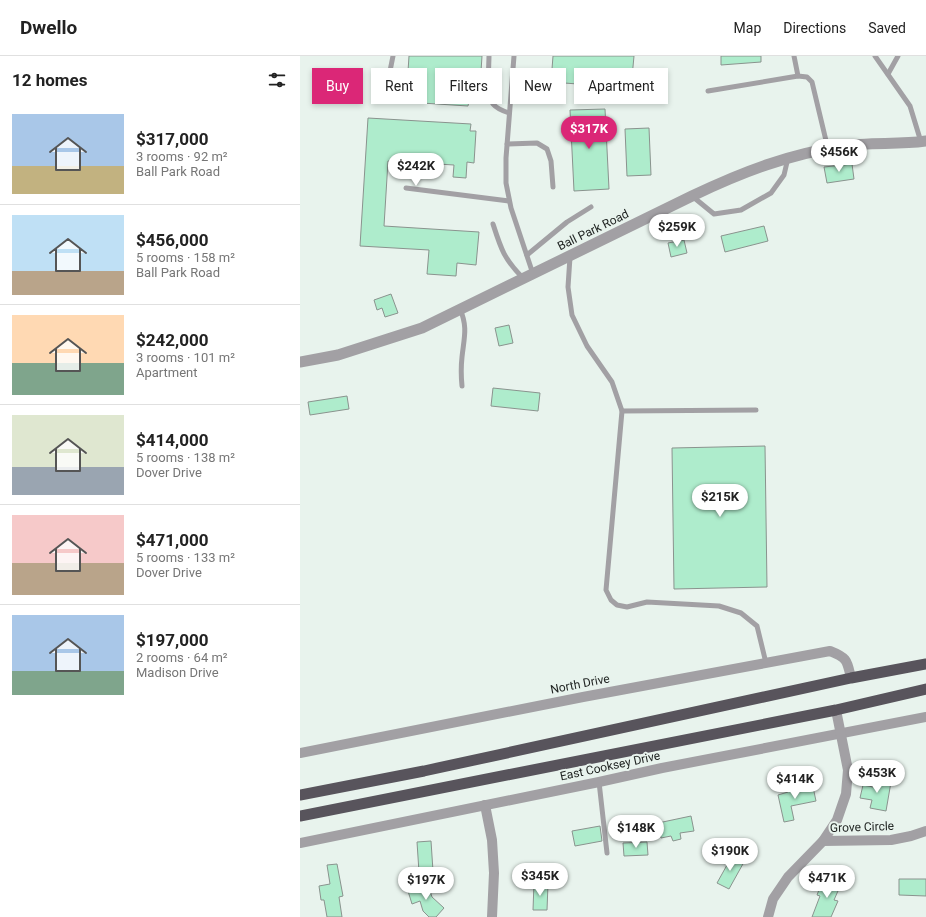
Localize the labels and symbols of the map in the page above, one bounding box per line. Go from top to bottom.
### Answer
pin: $317K [561,116,617,150]
pin: $456K [811,139,867,173]
pin: $242K [388,153,444,187]
street label: Ball Park Road [555,207,631,253]
pin: $259K [649,214,705,248]
pin: $215K [692,484,748,518]
street label: North Drive [549,671,611,697]
street label: East Cooksey Drive [559,749,661,783]
pin: $453K [849,760,905,794]
pin: $414K [767,766,823,800]
pin: $148K [608,815,664,849]
street label: Grove Circle [830,819,894,835]
pin: $190K [702,838,758,872]
pin: $345K [512,863,568,897]
pin: $471K [799,865,855,899]
pin: $197K [398,867,454,901]

